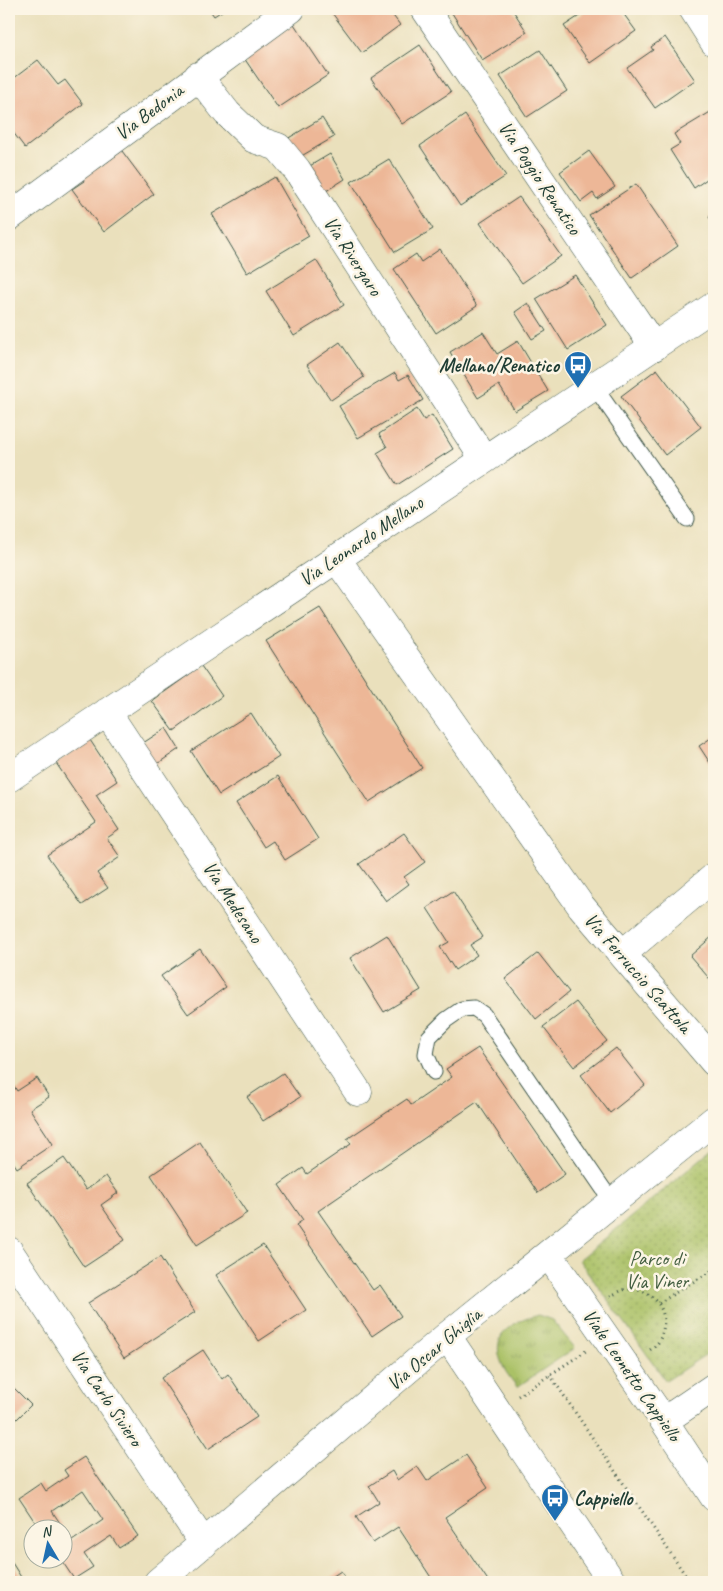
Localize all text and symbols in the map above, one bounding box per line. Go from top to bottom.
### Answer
street label: Via Bedonia [110,77,190,146]
street label: Via Poggio Renatico [493,116,588,240]
street label: Via Rivergaro [318,212,388,301]
bus stop icon: Mellano/Renatico [563,350,593,389]
place label: Mellano/Renatico [439,353,561,378]
street label: Via Leonardo Mellano [294,490,429,592]
street label: Via Medesano [197,856,269,948]
street label: Via Ferruccio Scattola [579,908,698,1040]
park label: Parco di Via Viner [626,1246,690,1294]
street label: Via Oscar Ghiglia [382,1301,488,1396]
street label: Viale Leonetto Cappiello [577,1304,688,1448]
street label: Via Carlo Siviero [66,1345,150,1453]
bus stop icon: Cappiello [540,1483,570,1522]
place label: Cappiello [574,1486,634,1511]
north arrow [22,1518,72,1568]
text: N [40,1522,54,1541]

